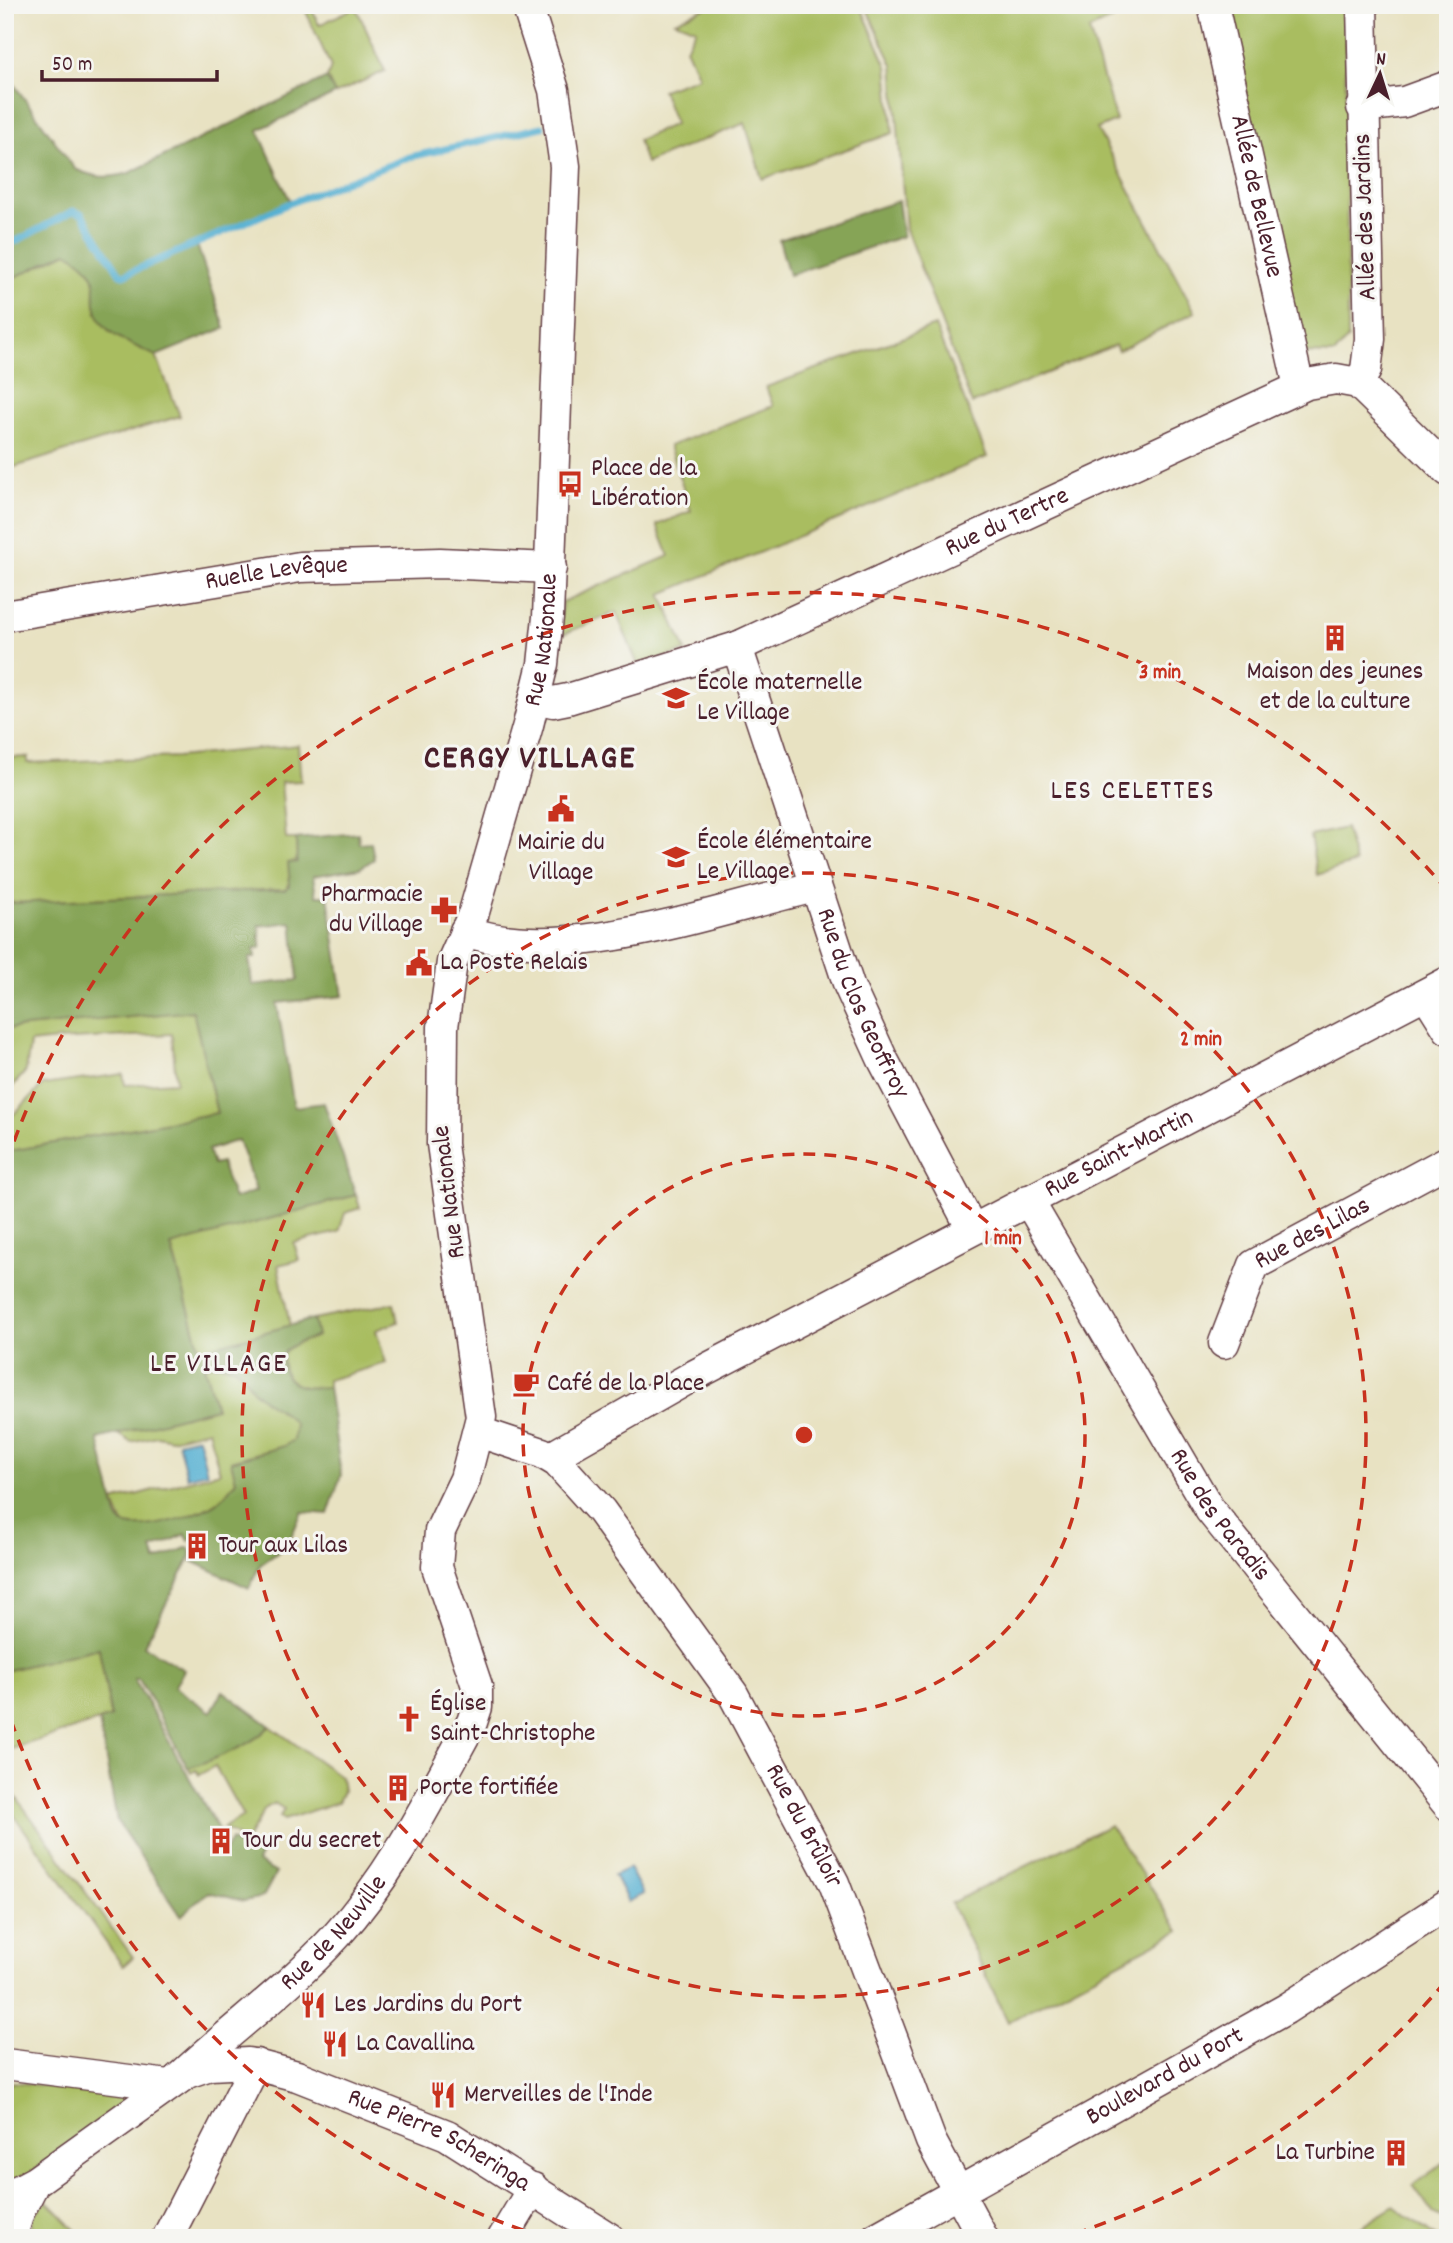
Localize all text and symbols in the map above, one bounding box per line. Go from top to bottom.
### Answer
scale bar [42,38,217,82]
north arrow [1344,38,1414,108]
text: N [1375,47,1387,74]
text: 50 m [52,51,92,81]
street label: Allée de Bellevue [1220,111,1292,281]
street label: Allée des Jardins [1345,133,1387,301]
place label: Place de la Libération [591,451,698,518]
bus stop icon: Place de la Libération [555,469,585,499]
street label: Rue du Tertre [939,478,1075,567]
street label: Ruelle Levêque [202,547,348,601]
street label: Rue Nationale [515,573,568,710]
building icon: Maison des jeunes et de la culture [1320,623,1350,653]
place label: Maison des jeunes et de la culture [1246,654,1424,721]
text: 3 min [1139,659,1181,689]
place label: École maternelle Le Village [697,665,862,732]
school or university icon: École maternelle Le Village [661,683,691,713]
district label: CERGY VILLAGE [424,737,636,784]
district label: LES CELETTES [1050,773,1216,813]
public building icon: Mairie du Village [546,794,576,824]
place label: École élémentaire Le Village [697,824,872,891]
place label: Mairie du Village [517,825,605,892]
school or university icon: École élémentaire Le Village [661,842,691,872]
place label: Pharmacie du Village [321,877,423,944]
pharmacy icon: Pharmacie du Village [429,895,459,925]
street label: Rue du Clos Geoffroy [806,903,919,1106]
place label: La Poste Relais [440,945,588,982]
public building icon: La Poste Relais [404,948,434,978]
text: 2 min [1180,1026,1222,1056]
street label: Rue Saint-Martin [1038,1099,1200,1208]
street label: Rue Nationale [423,1123,477,1261]
street label: Rue des Lilas [1248,1187,1377,1280]
text: 1 min [984,1225,1022,1255]
district label: LE VILLAGE [150,1346,288,1386]
place label: Café de la Place [547,1366,704,1403]
cafe icon: Café de la Place [511,1369,541,1399]
centre of rings [792,1423,816,1447]
street label: Rue des Paradis [1159,1442,1279,1590]
place label: Tour aux Lilas [218,1528,348,1565]
building icon: Tour aux Lilas [182,1531,212,1561]
place label: Église Saint-Christophe [430,1686,596,1753]
church icon: Église Saint-Christophe [394,1704,424,1734]
street label: Rue du Brûloir [755,1757,852,1895]
place label: Porte fortifiée [419,1770,558,1807]
building icon: Porte fortifiée [383,1773,413,1803]
place label: Tour du secret [242,1823,382,1860]
building icon: Tour du secret [206,1826,236,1856]
street label: Rue de Neuville [272,1867,397,2000]
place label: Les Jardins du Port [334,1987,523,2024]
restaurant icon: Les Jardins du Port [298,1990,328,2020]
street label: Boulevard du Port [1079,2017,1251,2136]
place label: La Cavallina [356,2026,475,2063]
restaurant icon: La Cavallina [320,2029,350,2059]
place label: Merveilles de l'Inde [464,2077,653,2114]
street label: Rue Pierre Scheringa [342,2079,538,2202]
restaurant icon: Merveilles de l'Inde [428,2080,458,2110]
place label: La Turbine [1275,2135,1375,2172]
building icon: La Turbine [1381,2138,1411,2168]

